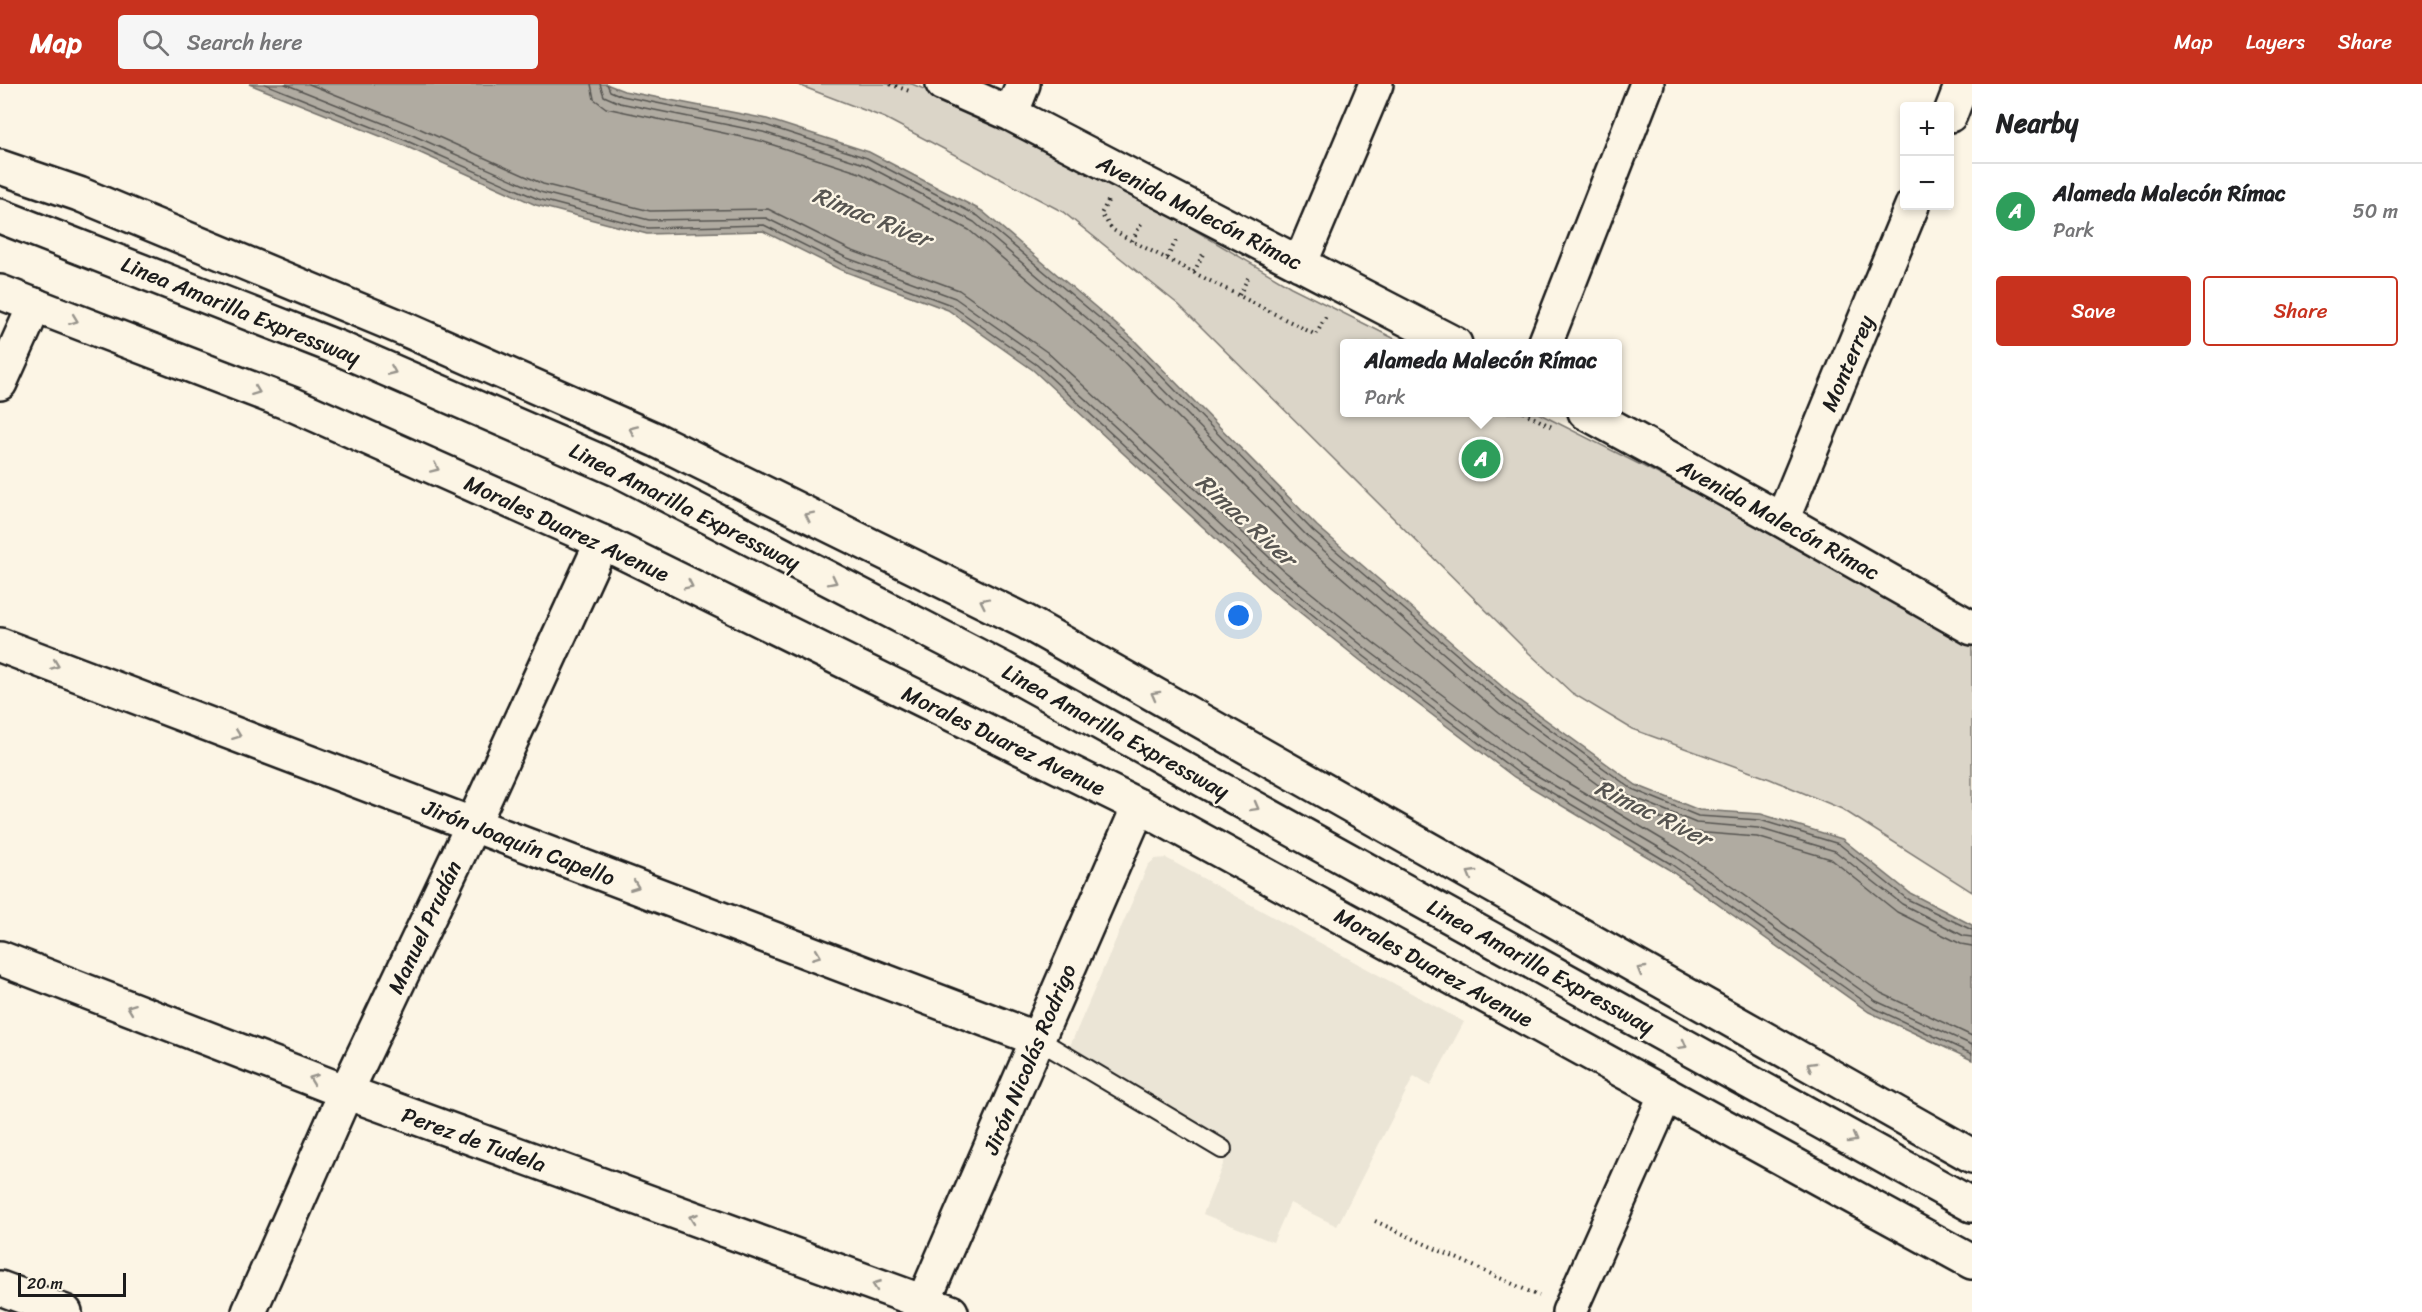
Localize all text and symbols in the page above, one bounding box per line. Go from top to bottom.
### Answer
search box [118,15,538,69]
text: Map [30,18,82,67]
text: Search here [187,23,303,62]
text: Map [2174,23,2213,61]
text: Layers [2246,23,2305,61]
text: Share [2338,23,2392,61]
icon: search [139,26,172,59]
text: Nearby [1996,100,2078,146]
map controls [1900,102,1954,210]
button: + [1900,102,1954,156]
street label: Avenida Malecón Rímac [1089,143,1310,281]
button: − [1900,156,1954,210]
water label: Rimac River [806,174,941,261]
text: Alameda Malecón Rímac [2053,174,2286,213]
text: A [2009,194,2022,229]
text: 50 m [2353,194,2398,229]
text: Park [2053,213,2094,248]
street label: Linea Amarilla Expressway [115,245,367,377]
button: Save [1996,276,2191,346]
button: Share [2203,276,2398,346]
street label: Monterrey [1810,308,1886,418]
one-way arrow [68,313,79,325]
popup [1340,339,1622,417]
text: Alameda Malecón Rímac [1364,341,1598,380]
one-way arrow [386,364,397,376]
text: Park [1364,380,1405,415]
one-way arrow [250,384,261,396]
one-way arrow [629,426,640,438]
street label: Linea Amarilla Expressway [562,431,808,582]
pin: A [1462,436,1500,482]
street label: Avenida Malecón Rímac [1669,447,1887,592]
one-way arrow [429,461,440,473]
water label: Rimac River [1186,463,1309,580]
street label: Morales Duarez Avenue [458,464,676,593]
one-way arrow [804,511,815,523]
one-way arrow [827,574,838,585]
one-way arrow [682,577,693,589]
one-way arrow [979,597,990,609]
your location [1224,601,1253,630]
street label: Linea Amarilla Expressway [995,653,1237,811]
one-way arrow [49,658,59,671]
street label: Morales Duarez Avenue [895,674,1113,807]
one-way arrow [1151,691,1161,702]
one-way arrow [231,727,242,740]
water label: Rimac River [1588,767,1722,861]
street label: Jirón Joaquín Capello [416,787,621,897]
one-way arrow [1249,800,1259,811]
street label: Manuel Prudán [376,854,473,1001]
one-way arrow [1467,870,1477,881]
one-way arrow [629,879,640,891]
street label: Linea Amarilla Expressway [1420,888,1662,1046]
street label: Morales Duarez Avenue [1327,896,1541,1039]
one-way arrow [812,948,822,961]
street label: Jirón Nicolás Rodrigo [971,958,1087,1162]
one-way arrow [1637,966,1647,977]
one-way arrow [126,1003,137,1016]
one-way arrow [1676,1037,1687,1049]
one-way arrow [1806,1062,1817,1073]
one-way arrow [308,1074,319,1086]
street label: Perez de Tudela [396,1095,552,1184]
one-way arrow [1847,1132,1857,1143]
one-way arrow [688,1213,699,1226]
text: 20 m [27,1269,63,1298]
scale bar [18,1270,126,1298]
one-way arrow [871,1279,882,1292]

